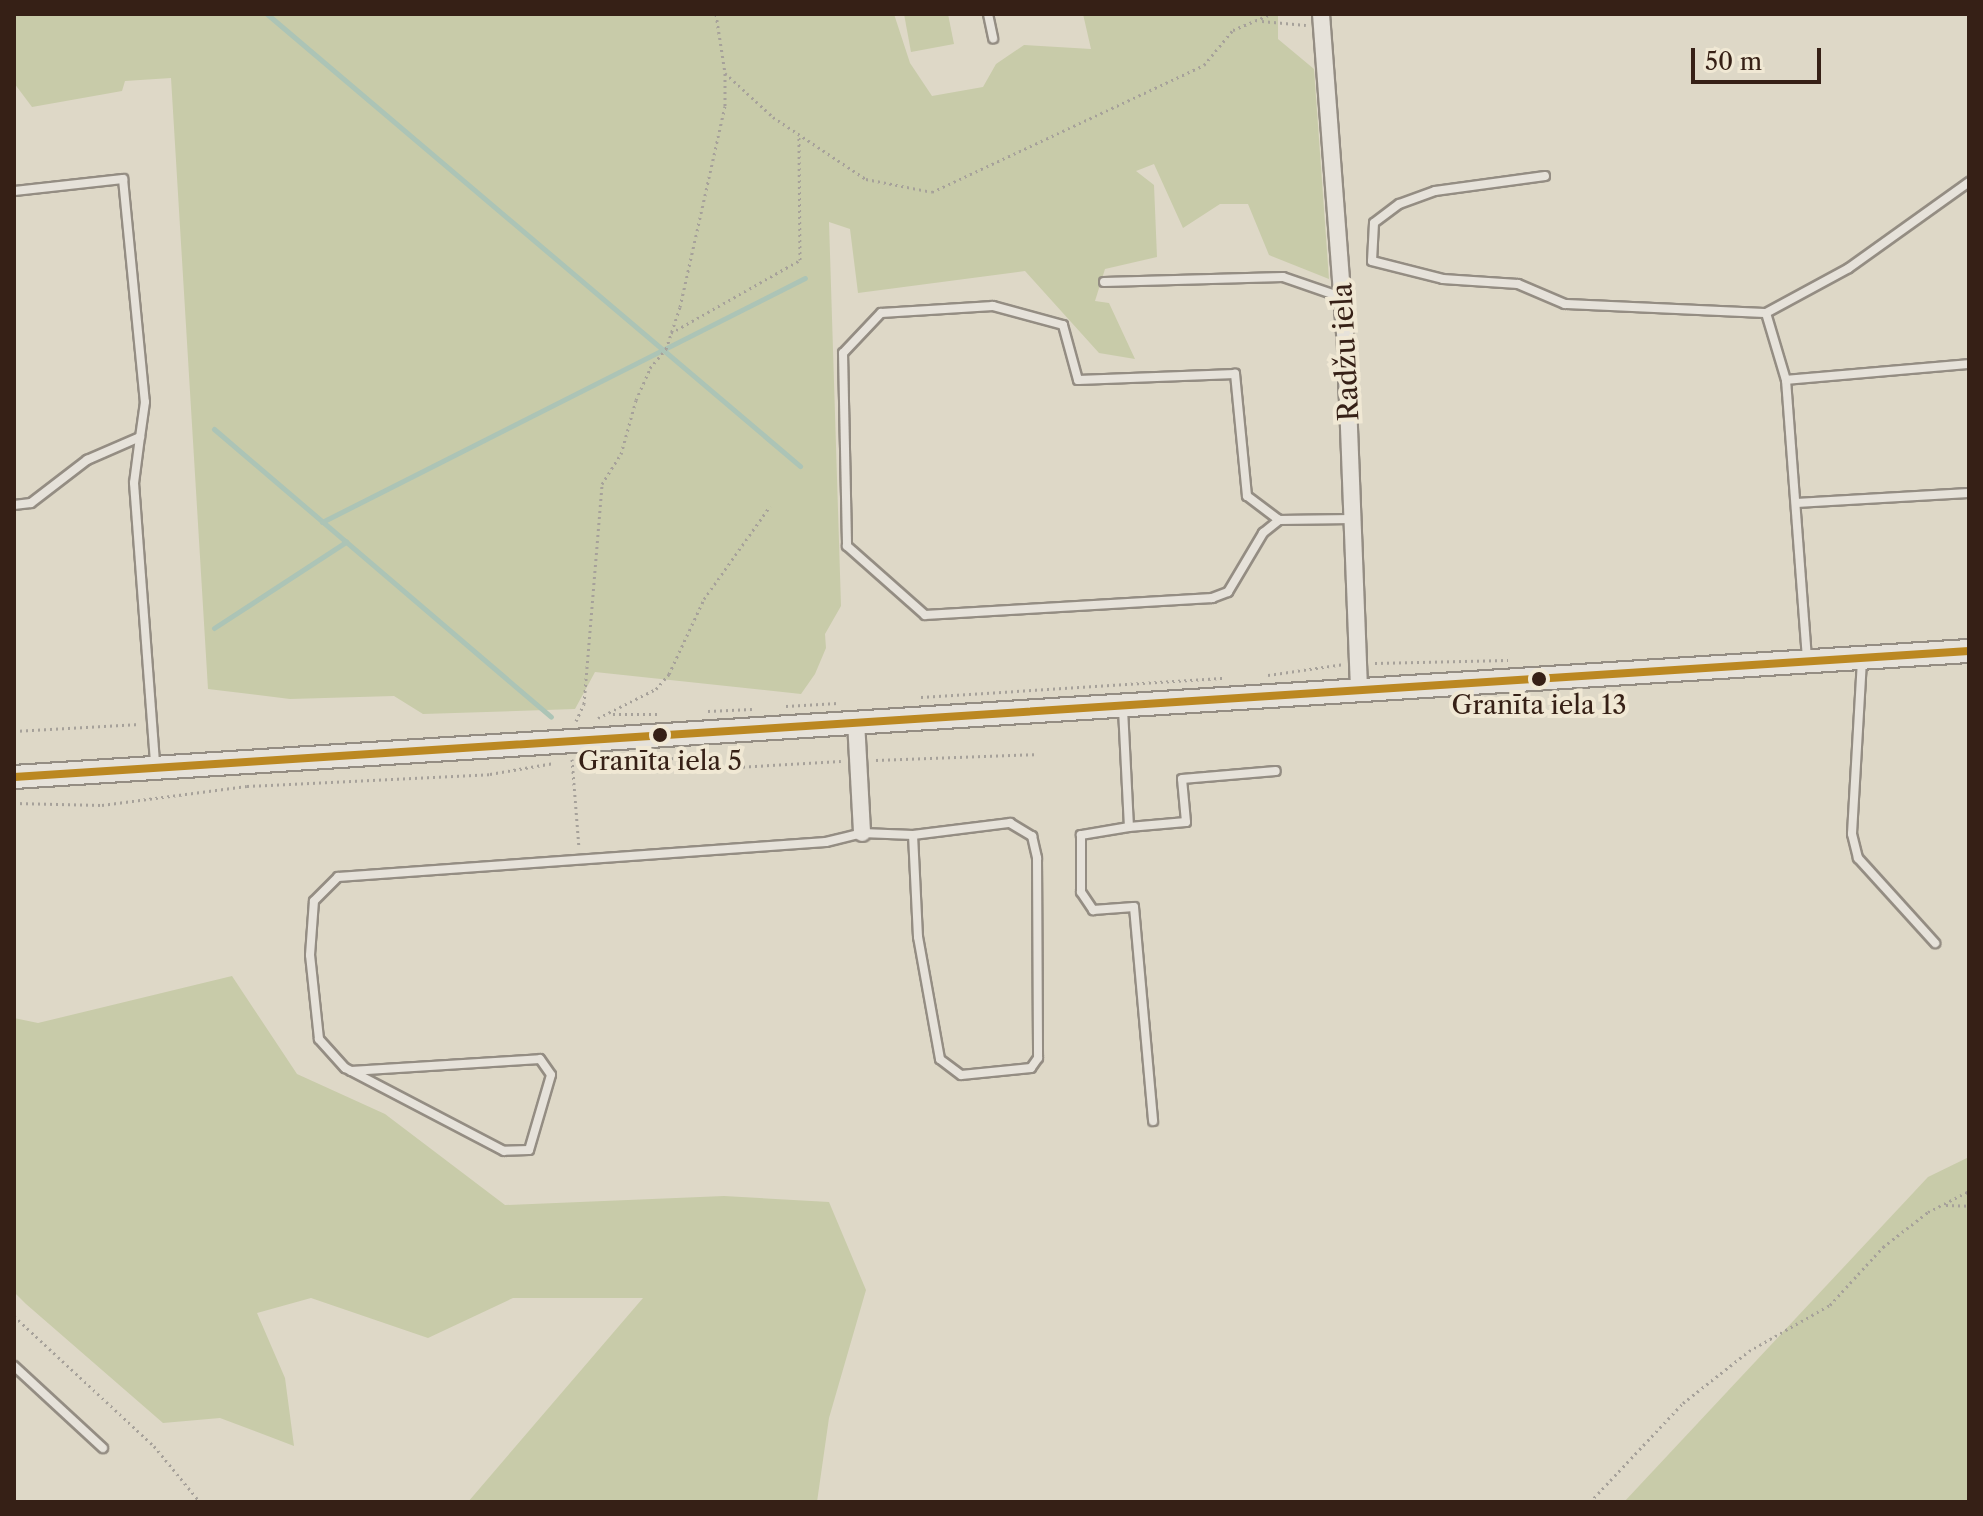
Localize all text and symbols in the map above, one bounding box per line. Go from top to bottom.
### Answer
scale bar [1695,32,1825,82]
text: 50 m [1705,47,1762,76]
street label: Radžu iela [1325,282,1365,422]
marker: Granīta iela 13 [1531,671,1547,687]
place label: Granīta iela 13 [1451,690,1627,722]
marker: Granīta iela 5 [652,727,668,743]
place label: Granīta iela 5 [578,746,742,778]

